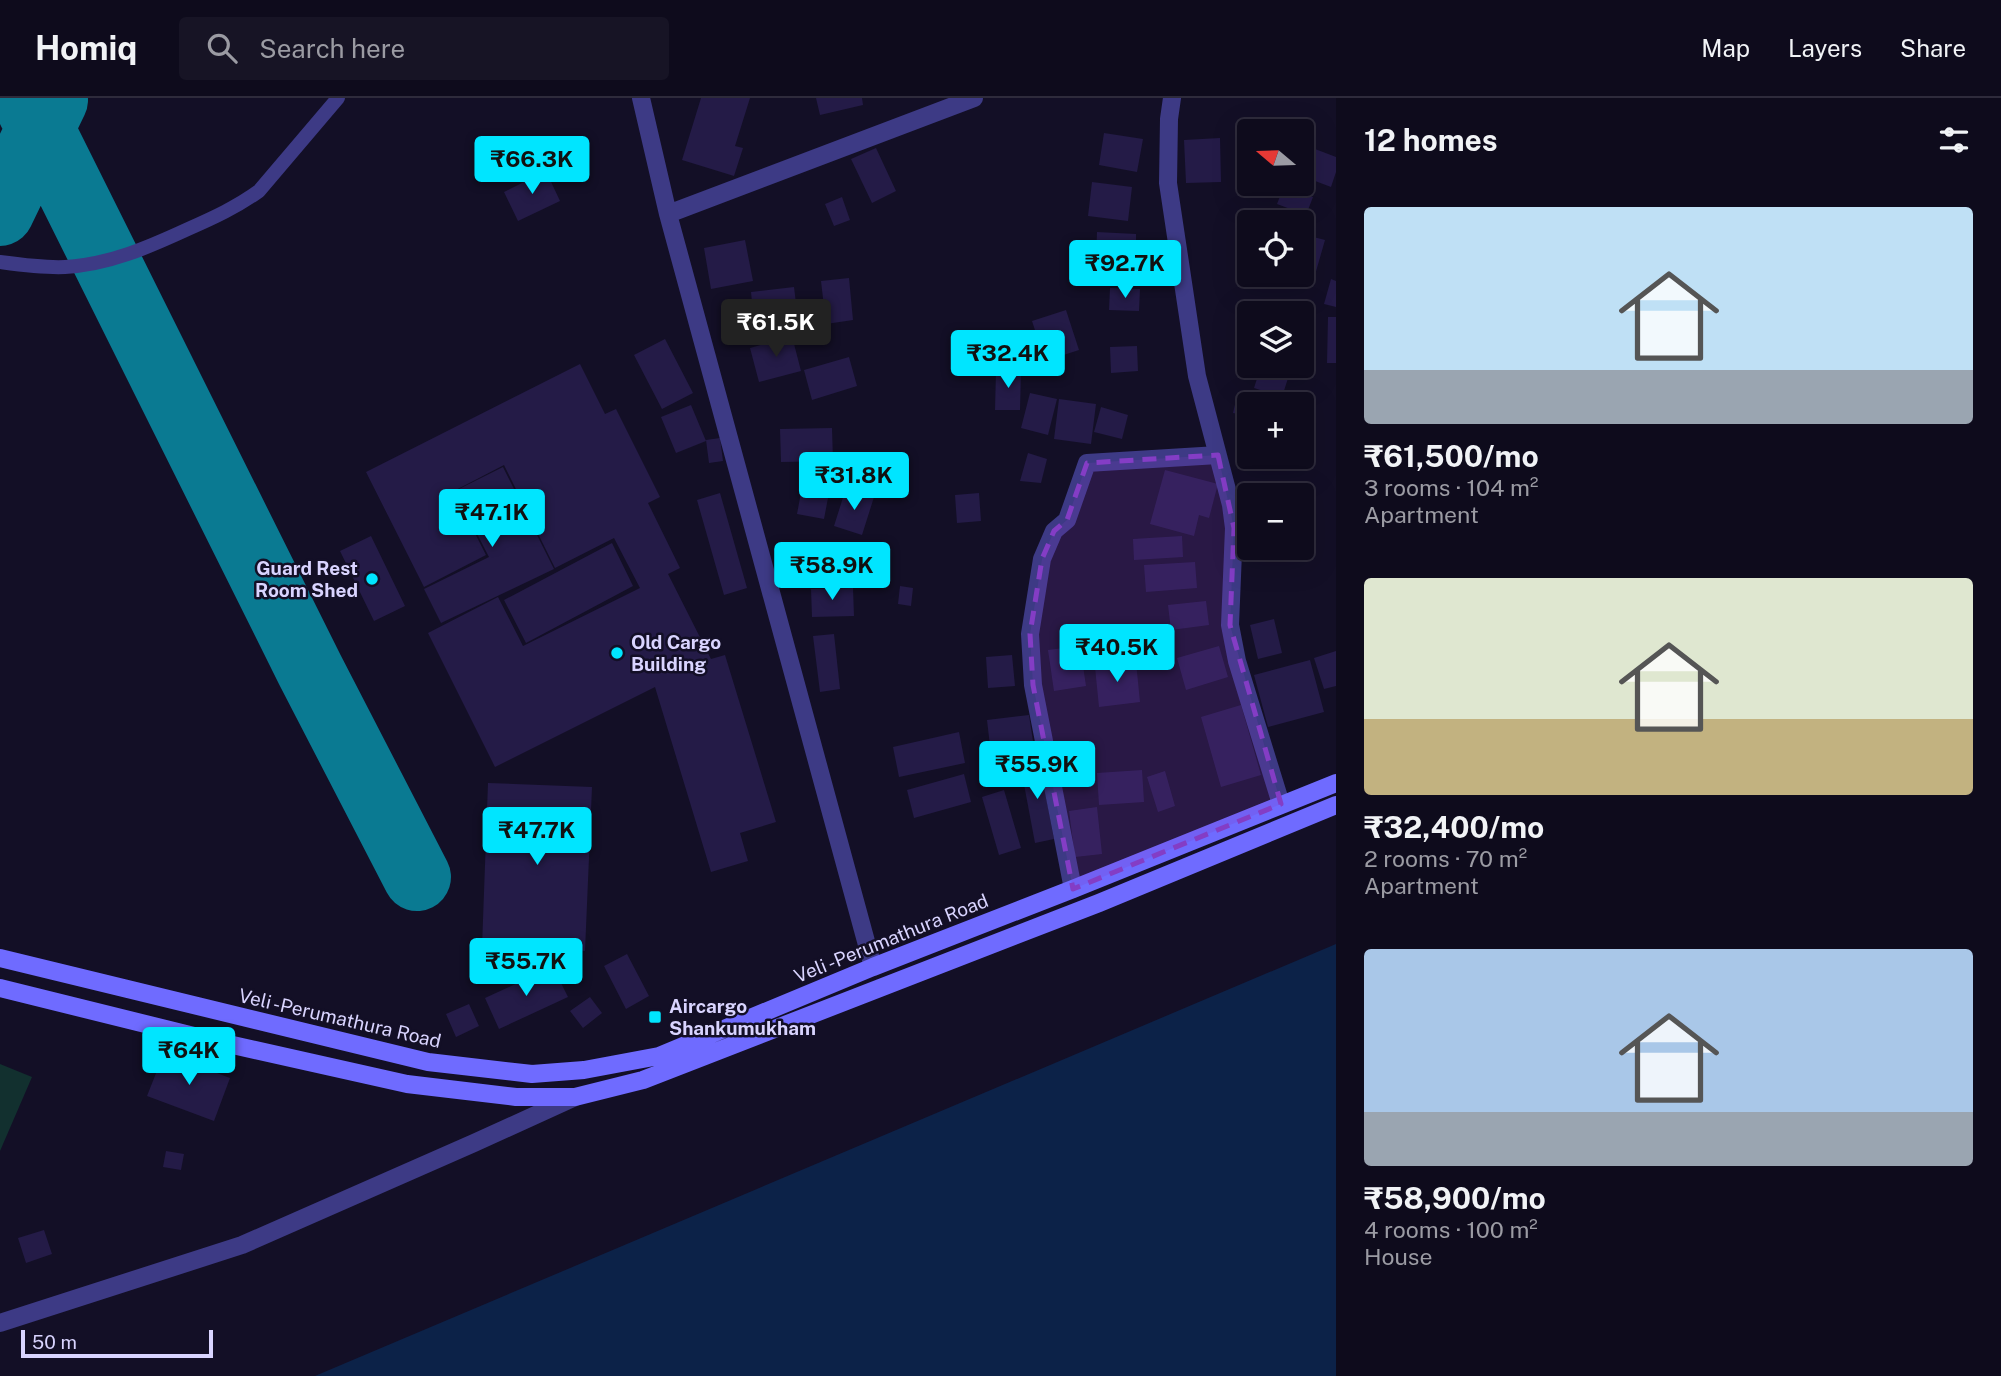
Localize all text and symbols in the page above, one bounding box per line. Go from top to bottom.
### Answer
search box [179,17,669,80]
text: Homiq [35,29,137,67]
icon: search [203,29,241,67]
text: Search here [259,33,405,64]
text: Map [1701,34,1750,62]
text: Layers [1788,34,1862,62]
text: Share [1900,34,1966,62]
north arrow [1237,119,1314,196]
map controls [1237,119,1314,560]
icon: filters [1935,121,1973,159]
text: 12 homes [1364,122,1498,158]
pin: ₹66.3K [475,136,589,196]
text: ₹66.3K [490,145,574,172]
button: locate [1237,210,1314,287]
pin: ₹92.7K [1068,240,1182,300]
text: ₹92.7K [1085,249,1165,276]
icon: home [1606,253,1732,379]
pin: ₹61.5K [719,300,833,359]
button: layers [1237,301,1314,378]
text: ₹61.5K [737,308,815,335]
pin: ₹32.4K [951,330,1065,390]
text: ₹32.4K [967,339,1049,366]
button: + [1237,392,1314,469]
text: ₹61,500/mo [1364,438,1539,474]
pin: ₹31.8K [797,452,911,512]
text: ₹31.8K [815,461,893,488]
text: 3 rooms · 104 m² [1364,474,1538,501]
button: − [1237,483,1314,560]
pin: ₹47.1K [435,490,549,549]
text: ₹47.1K [455,498,529,525]
text: Apartment [1364,501,1479,528]
pin: ₹58.9K [775,542,889,602]
text: ₹58.9K [790,551,874,578]
place label: Guard Rest Room Shed [255,557,358,601]
marker: Guard Rest Room Shed [364,571,380,587]
pin: ₹40.5K [1060,624,1174,684]
icon: home [1606,624,1732,750]
place label: Old Cargo Building [631,631,721,675]
text: ₹40.5K [1076,633,1158,660]
marker: Old Cargo Building [609,645,625,661]
pin: ₹55.9K [980,742,1094,801]
text: ₹55.9K [995,750,1079,777]
pin: ₹47.7K [480,808,594,867]
text: ₹32,400/mo [1364,809,1544,845]
text: ₹47.7K [499,816,575,843]
text: 2 rooms · 70 m² [1364,845,1527,872]
text: Apartment [1364,872,1479,899]
street label: Veli -Perumathura Road [791,889,991,987]
pin: ₹55.7K [469,939,583,998]
text: ₹55.7K [485,947,567,974]
street label: Veli -Perumathura Road [237,984,443,1052]
place label: Aircargo Shankumukham [669,995,816,1039]
icon: home [1606,995,1732,1121]
marker: Aircargo Shankumukham [647,1009,663,1025]
pin: ₹64K [148,1028,230,1087]
text: ₹64K [158,1036,220,1063]
text: ₹58,900/mo [1364,1180,1546,1216]
text: 4 rooms · 100 m² [1364,1216,1538,1243]
text: House [1364,1243,1432,1270]
scale bar [21,1327,214,1359]
text: 50 m [32,1331,77,1353]

